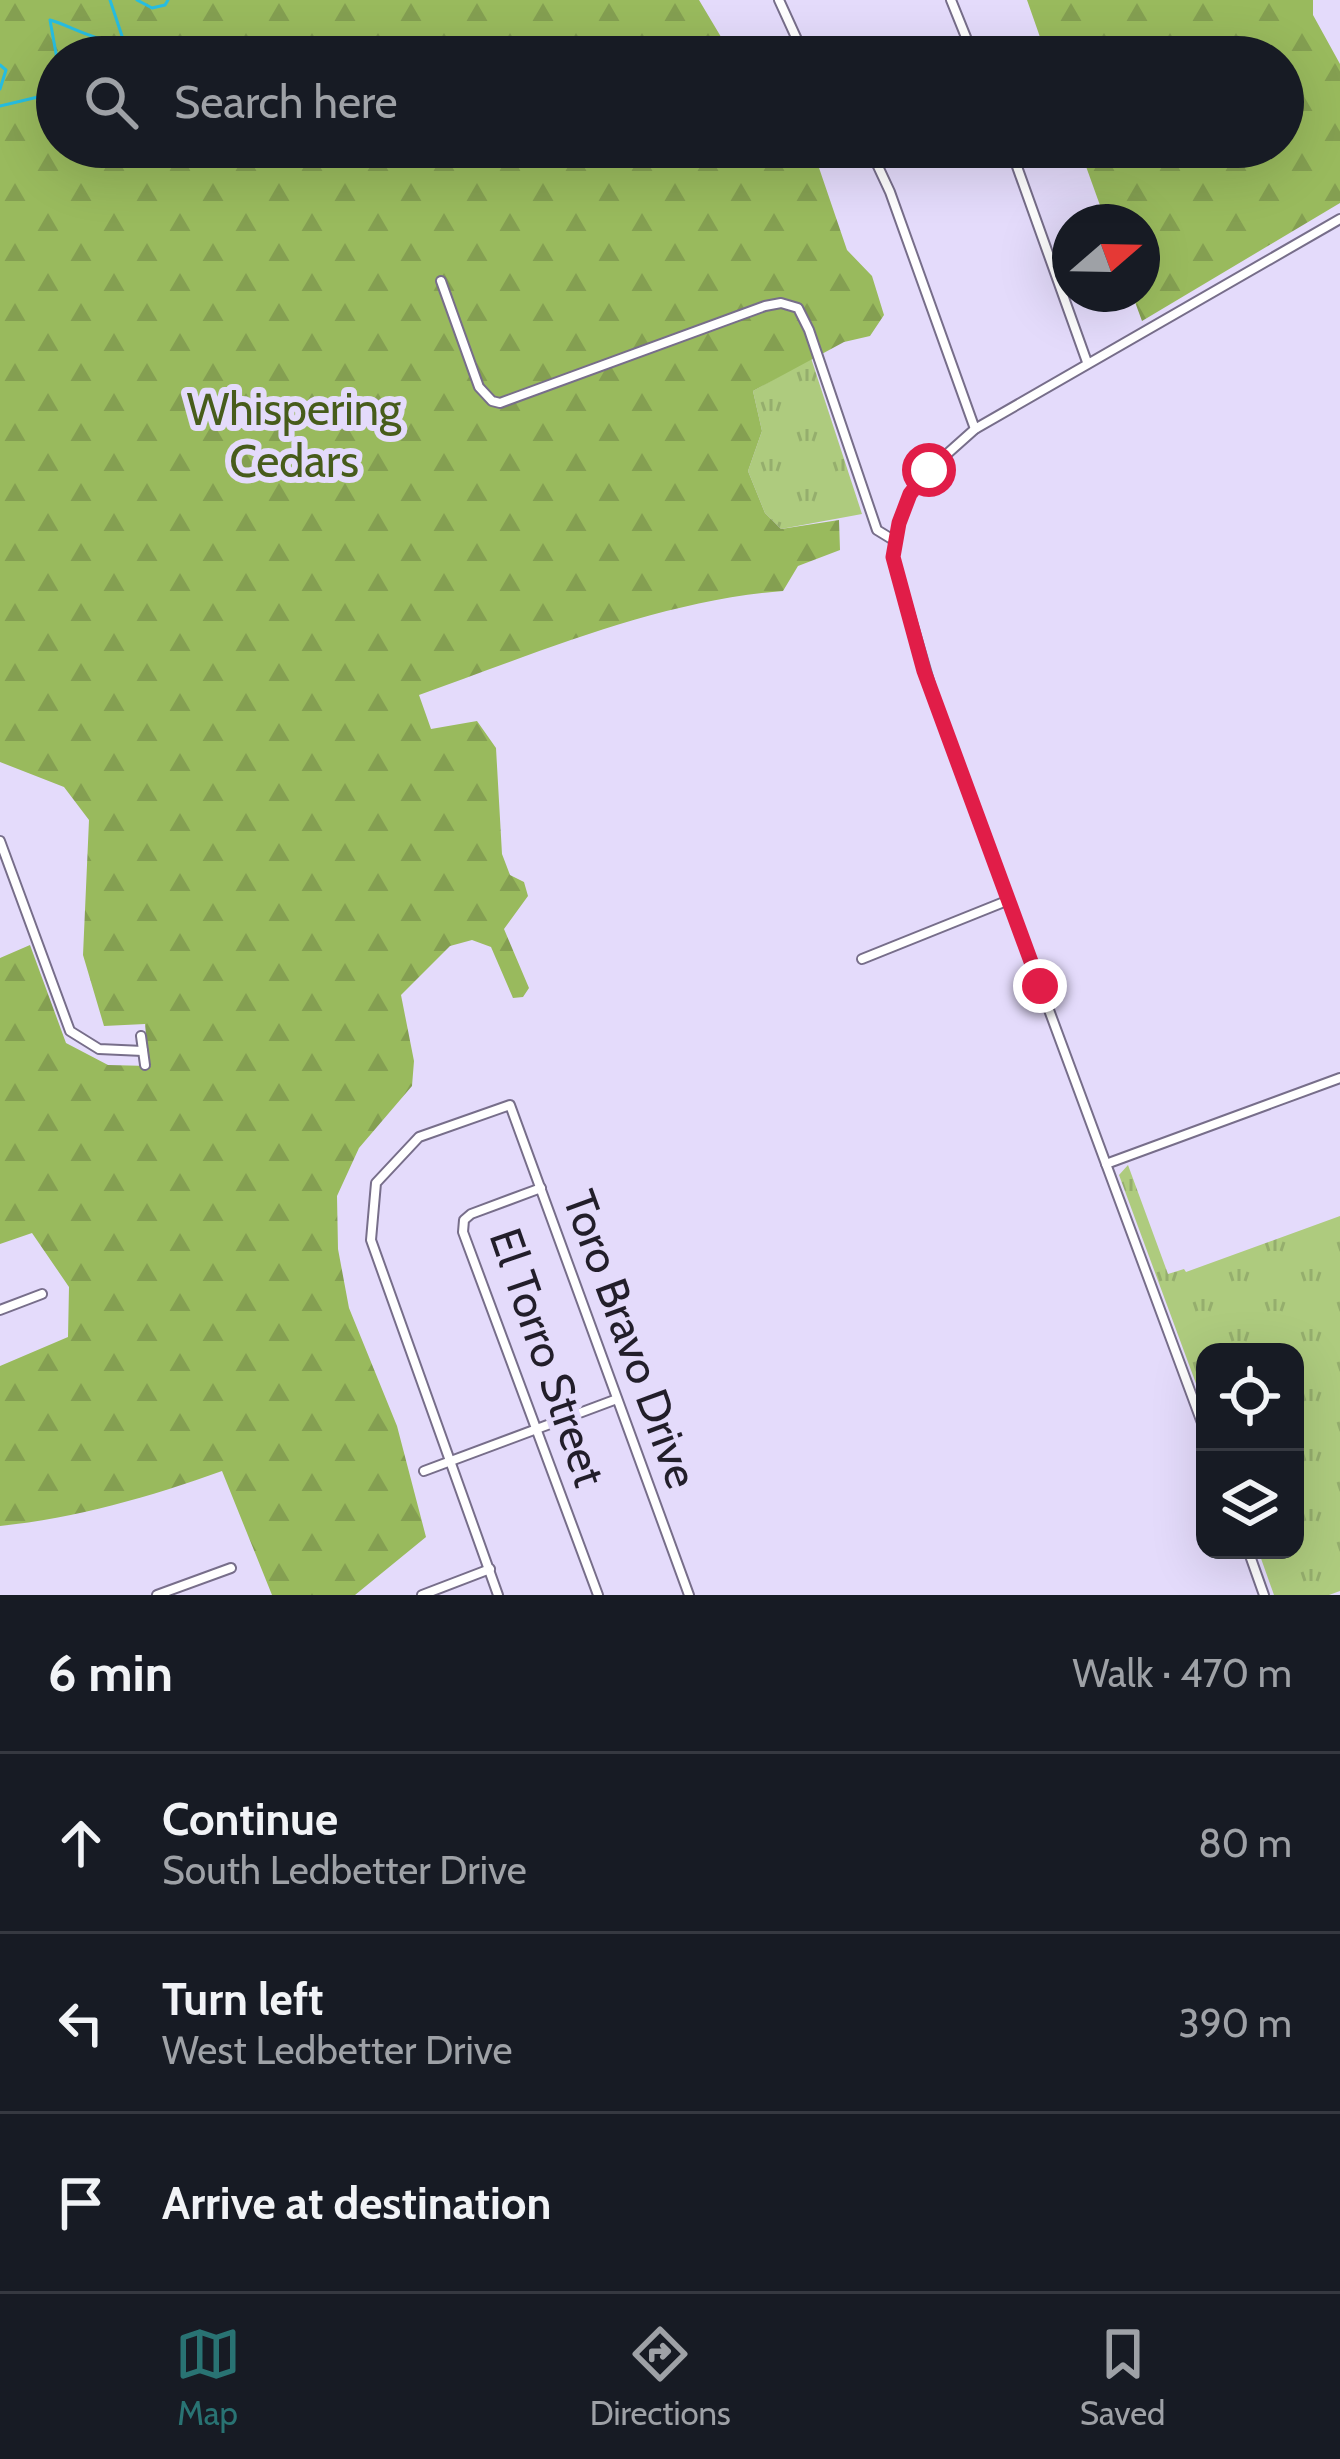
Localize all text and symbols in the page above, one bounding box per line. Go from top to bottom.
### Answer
search box [36,36,1304,168]
icon: search [78,69,144,135]
text: Search here [174,75,398,129]
north arrow [1052,204,1160,312]
park label: Whispering Cedars [187,382,402,488]
route start [902,443,956,497]
route end [1013,959,1067,1013]
street label: Toro Bravo Drive [552,1183,710,1495]
street label: El Torro Street [479,1221,617,1493]
map controls [1196,1343,1304,1559]
button: locate [1196,1343,1304,1451]
button: layers [1196,1451,1304,1559]
text: 6 min [48,1642,173,1704]
text: Walk · 470 m [1072,1649,1292,1697]
text: Continue [162,1792,338,1846]
icon: ahead [48,1810,114,1876]
text: 80 m [1198,1819,1292,1867]
text: South Ledbetter Drive [162,1846,527,1894]
text: Turn left [162,1972,324,2026]
icon: left [48,1990,114,2056]
text: 390 m [1179,1999,1292,2047]
text: West Ledbetter Drive [162,2026,512,2074]
icon: arrive [48,2170,114,2236]
text: Arrive at destination [162,2176,551,2230]
tab: Map [175,2321,241,2433]
tab: Directions [590,2321,731,2433]
tab: Saved [1080,2321,1165,2433]

